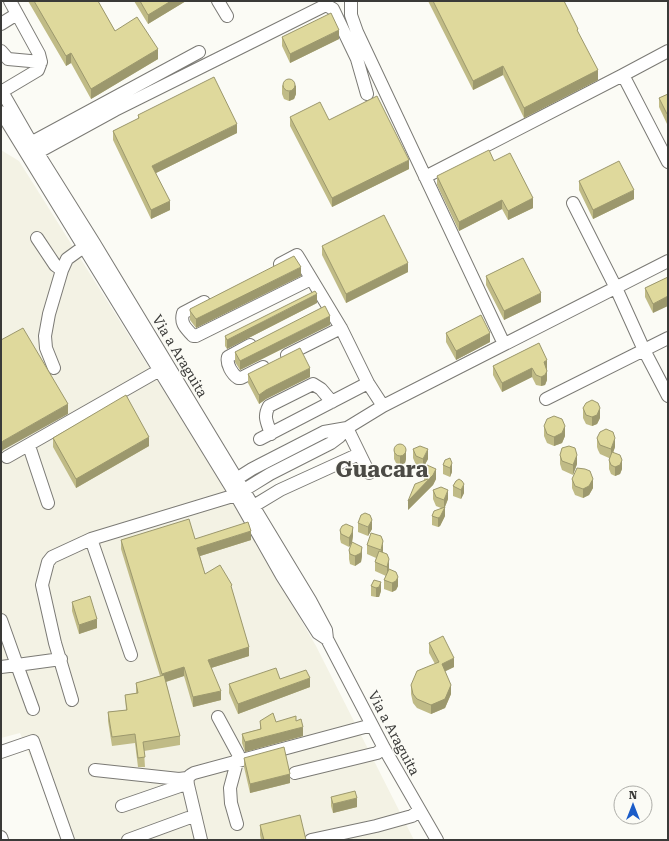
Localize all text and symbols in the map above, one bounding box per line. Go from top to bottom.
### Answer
street label: Via a Araguita [149,312,211,400]
district label: Guacara [336,457,429,482]
street label: Via a Araguita [365,688,423,778]
north arrow [613,785,653,825]
text: N [629,789,638,802]

